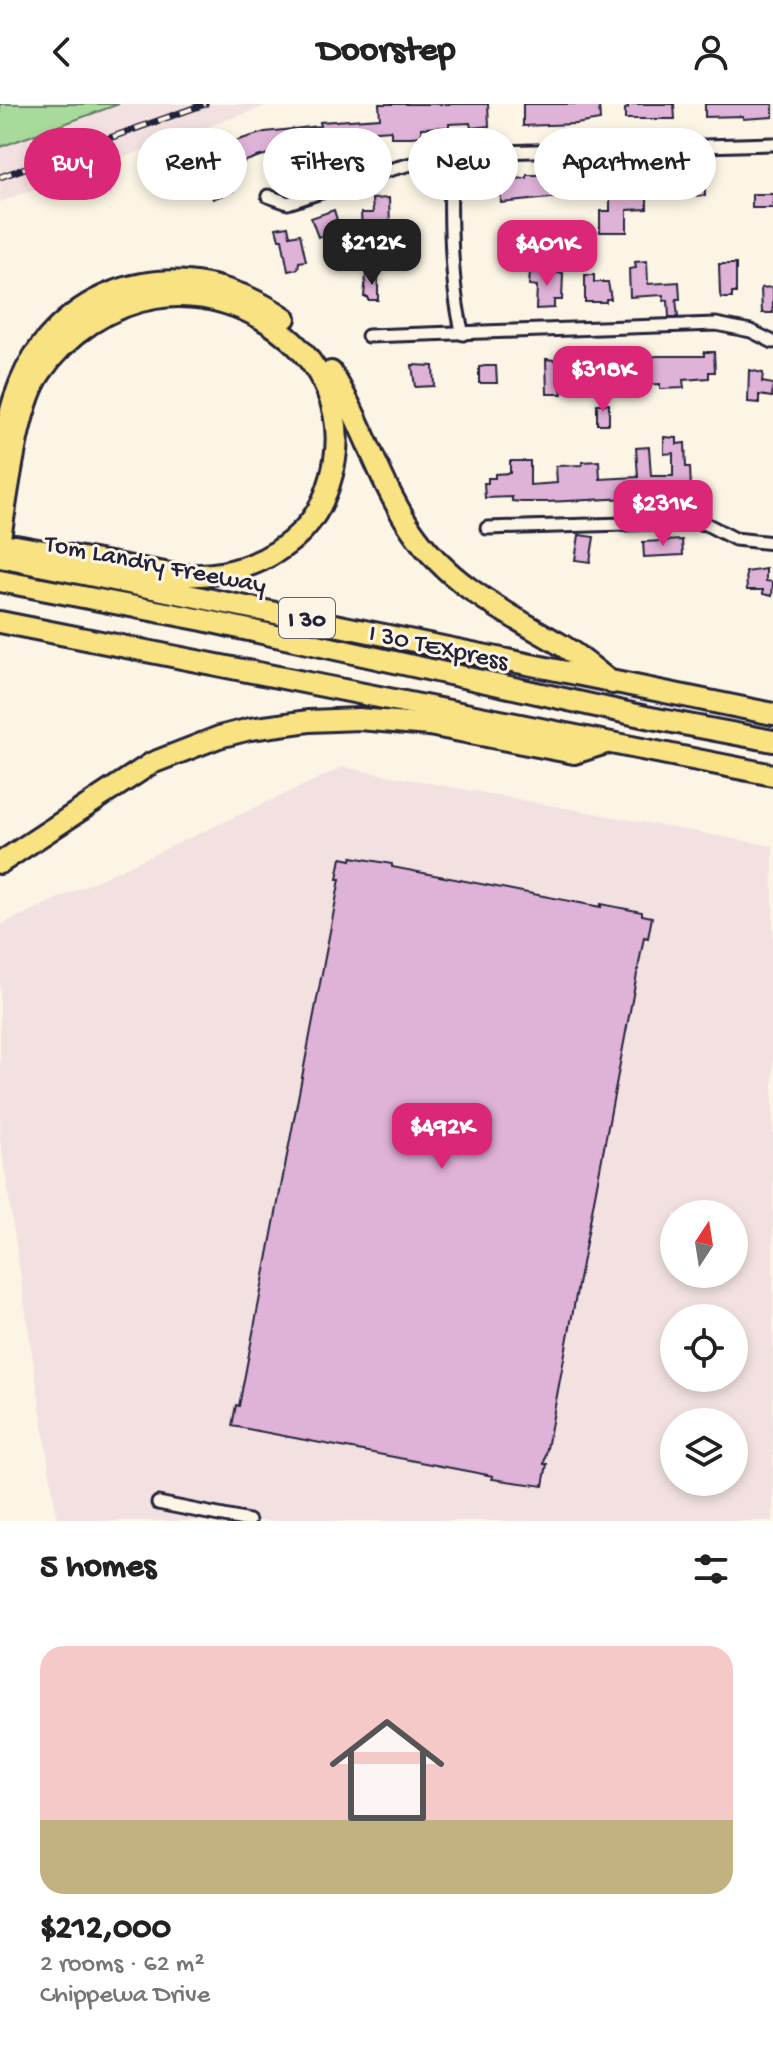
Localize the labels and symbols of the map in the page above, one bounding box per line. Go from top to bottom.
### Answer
pin: $212K [316,219,428,287]
pin: $401K [491,220,603,288]
pin: $318K [547,346,659,414]
pin: $231K [607,480,719,548]
street label: Tom Landry Freeway [40,529,269,603]
road number: I 30 [279,598,335,638]
street label: I 30 TEXpress [366,620,512,680]
pin: $492K [386,1103,498,1171]
north arrow [660,1200,748,1288]

